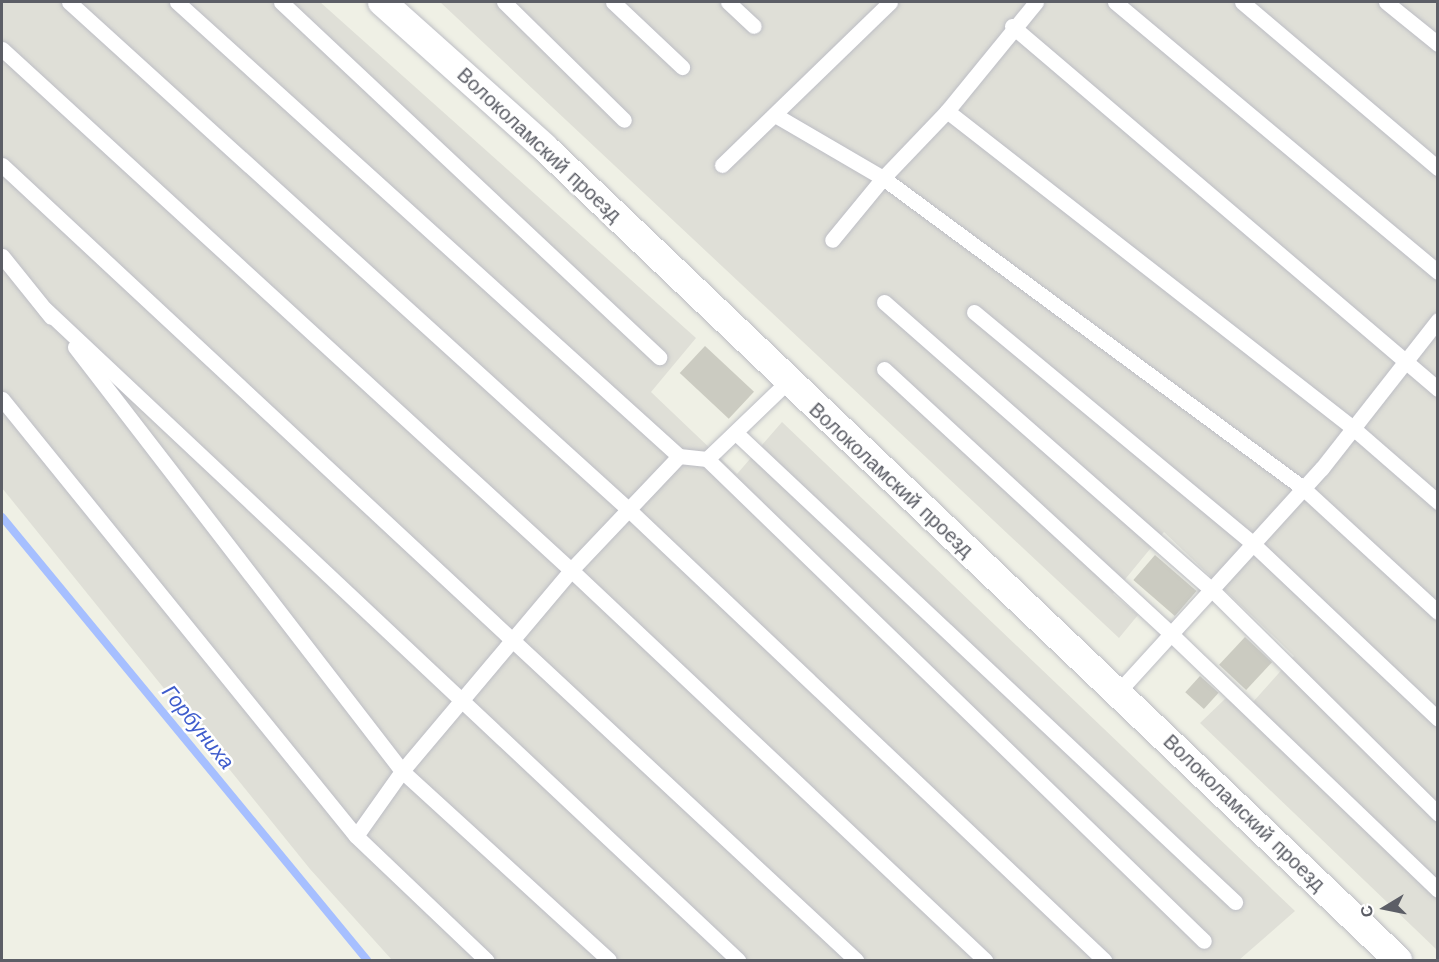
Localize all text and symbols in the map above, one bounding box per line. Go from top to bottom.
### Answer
street label: Волоколамский проезд [452,63,626,227]
street label: Волоколамский проезд [804,398,978,562]
water label: Горбуниха [157,680,239,774]
street label: Волоколамский проезд [1158,730,1330,896]
north arrow [1355,878,1415,938]
text: С [1356,904,1377,919]

